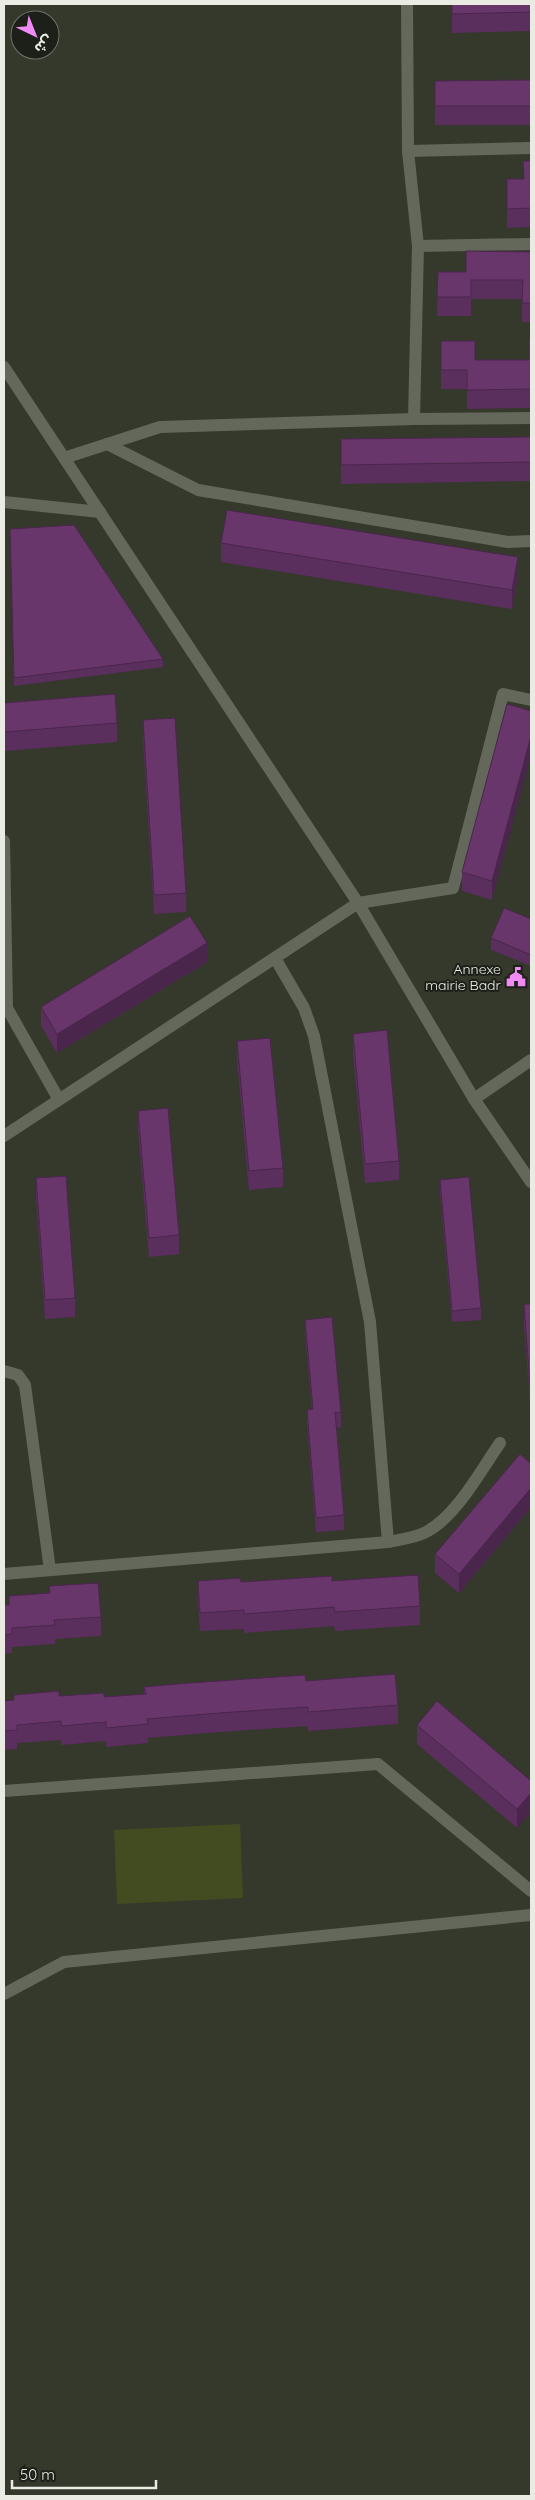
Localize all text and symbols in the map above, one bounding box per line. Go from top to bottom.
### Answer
north arrow [10,10,60,60]
text: ش [31,31,57,58]
place label: Annexe mairie Badr [425,960,502,994]
public building icon: Annexe mairie Badr [505,966,527,988]
scale bar [12,2458,156,2490]
text: 50 m [20,2465,55,2484]

